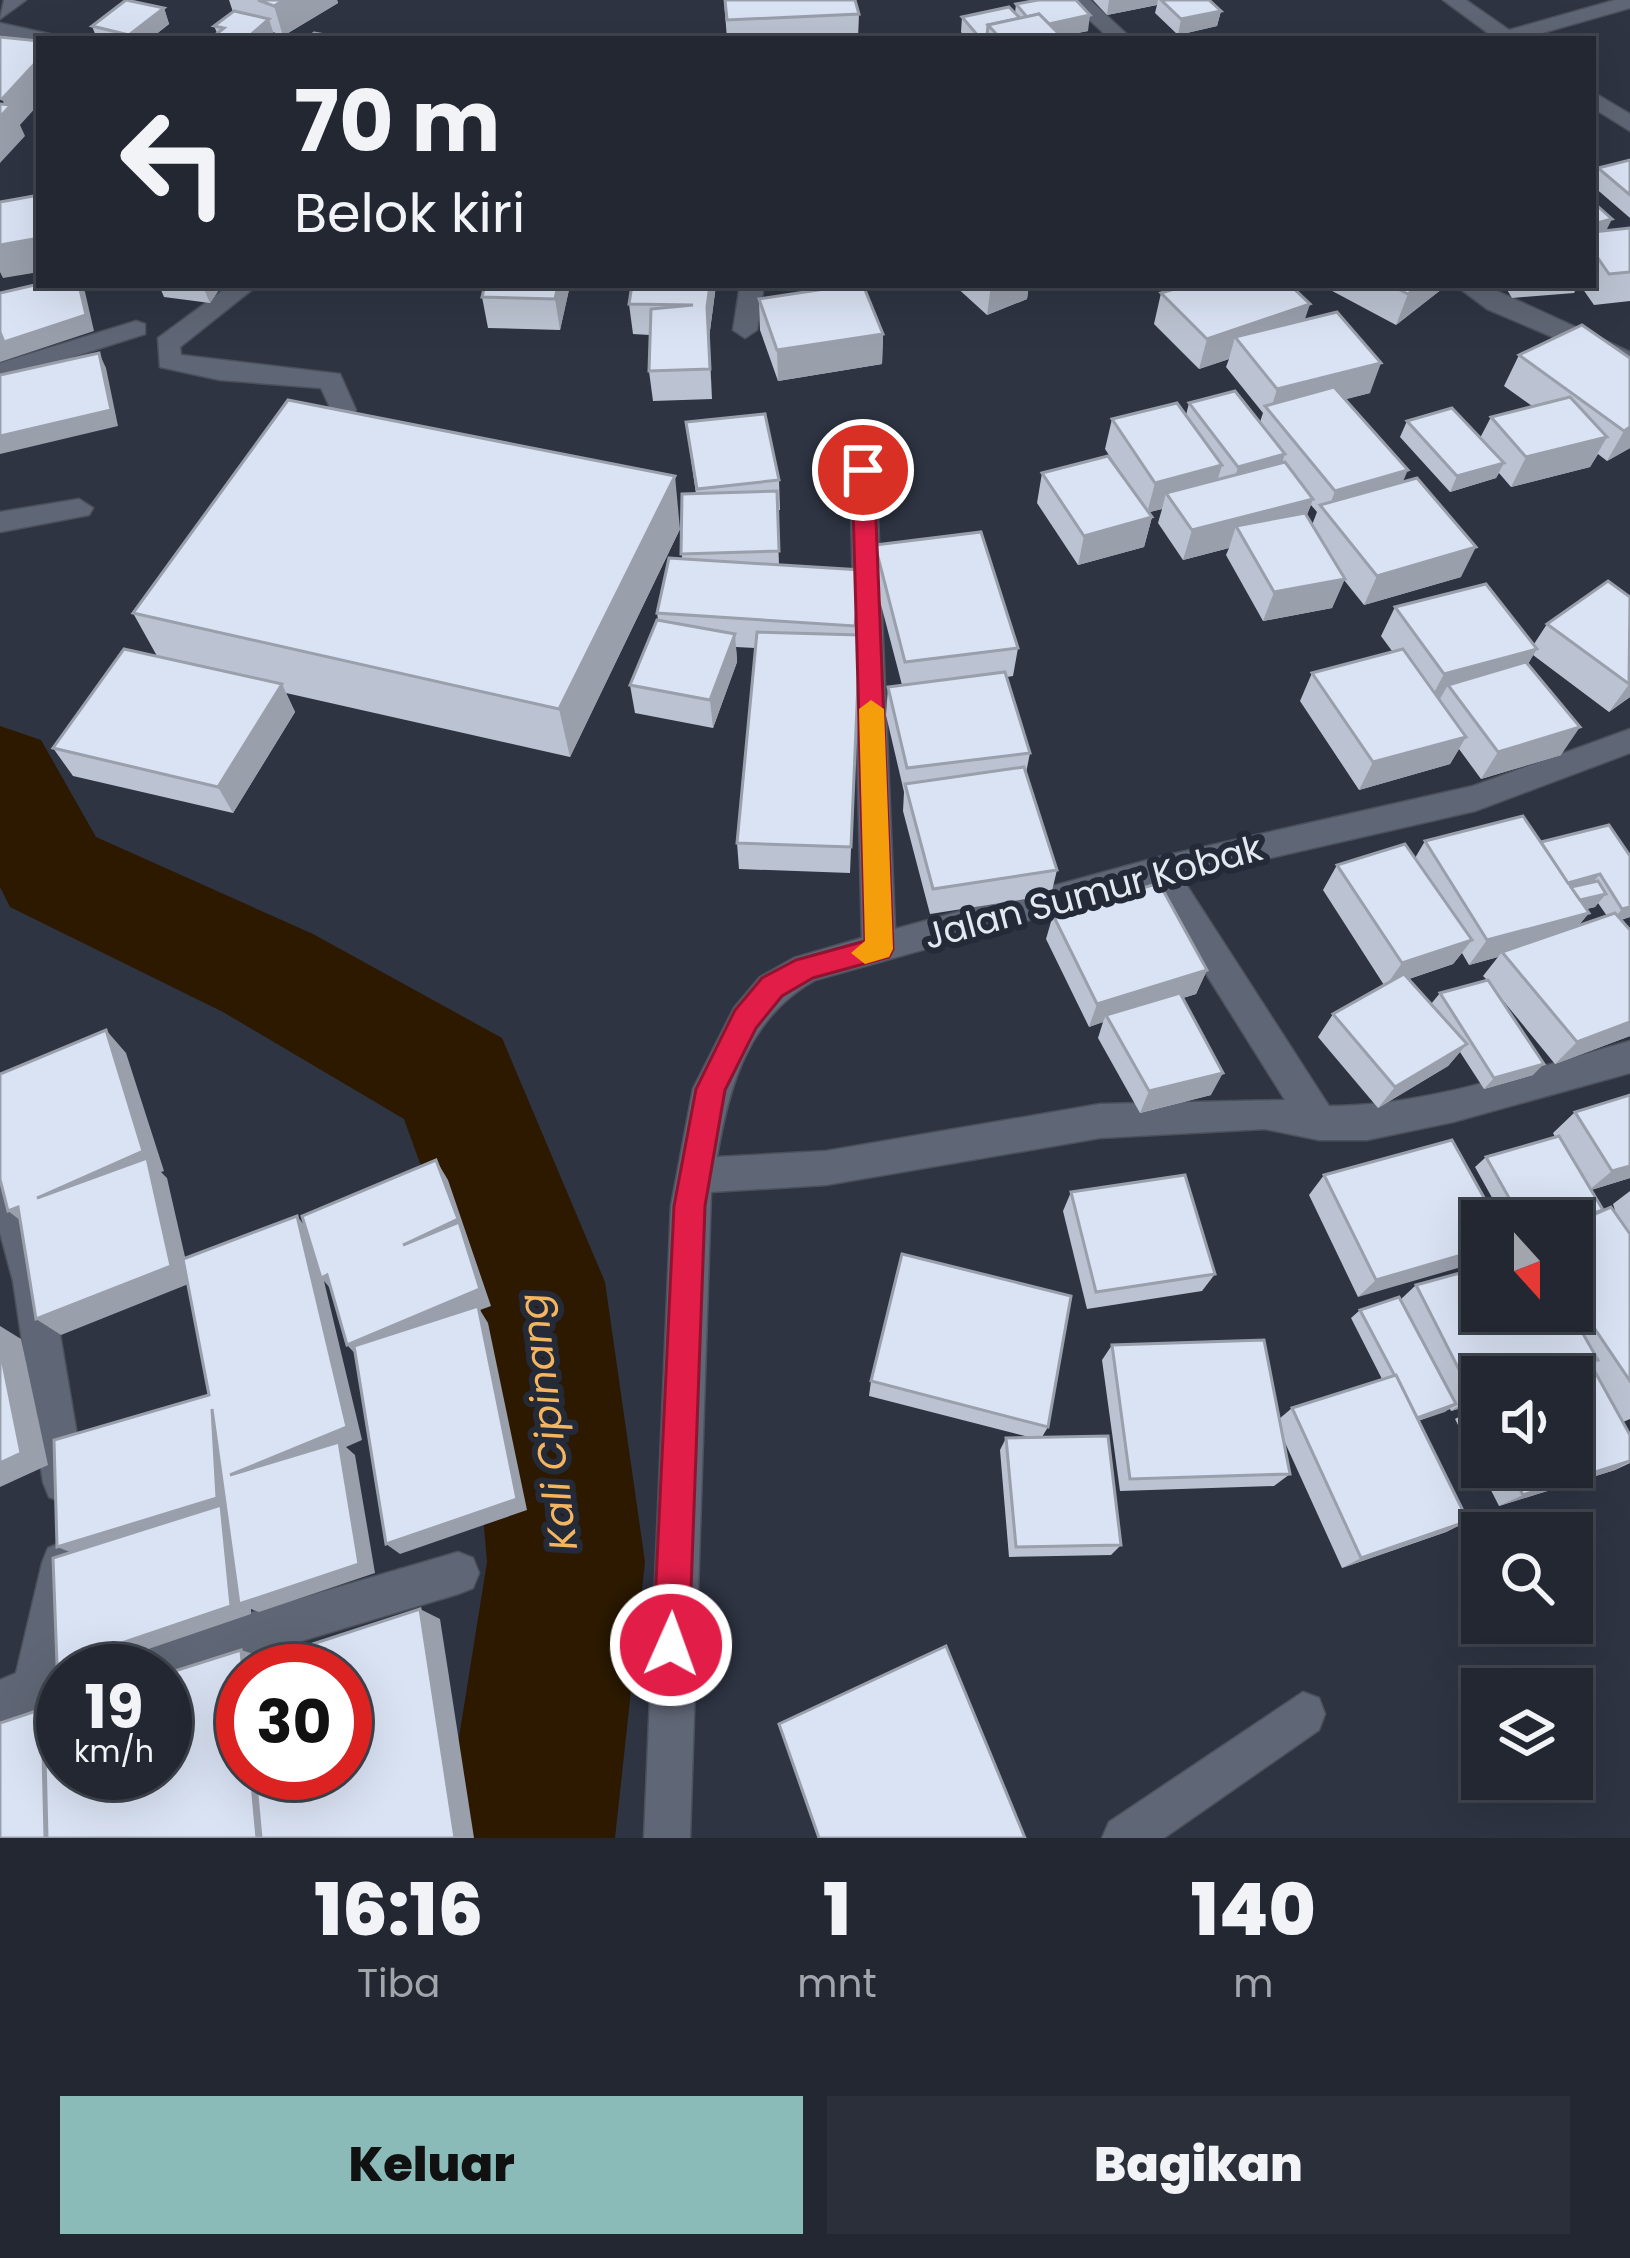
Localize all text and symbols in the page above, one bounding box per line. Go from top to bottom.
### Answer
text: 70 m [294,63,500,180]
icon: left [96,84,252,240]
text: Belok kiri [294,175,525,251]
pin [812,419,914,521]
icon: arrive [830,437,896,503]
street label: Jalan Sumur Kobak [918,822,1268,962]
north arrow [1461,1200,1593,1332]
map controls [1461,1200,1593,1800]
water label: Kali Cipinang [505,1290,591,1554]
button: sound [1461,1356,1593,1488]
button: search [1461,1512,1593,1644]
position arrow [608,1582,734,1708]
speed limit sign: 30 [216,1644,372,1800]
text: 19 [84,1665,144,1749]
button: layers [1461,1668,1593,1800]
text: km/h [74,1730,154,1773]
text: 16:16 [314,1859,483,1960]
text: 1 [823,1859,851,1960]
text: 140 [1191,1859,1316,1960]
text: Tiba [357,1956,440,2011]
text: mnt [797,1956,877,2011]
text: m [1233,1956,1273,2011]
button: Keluar [60,2096,803,2234]
button: Bagikan [827,2096,1570,2234]

